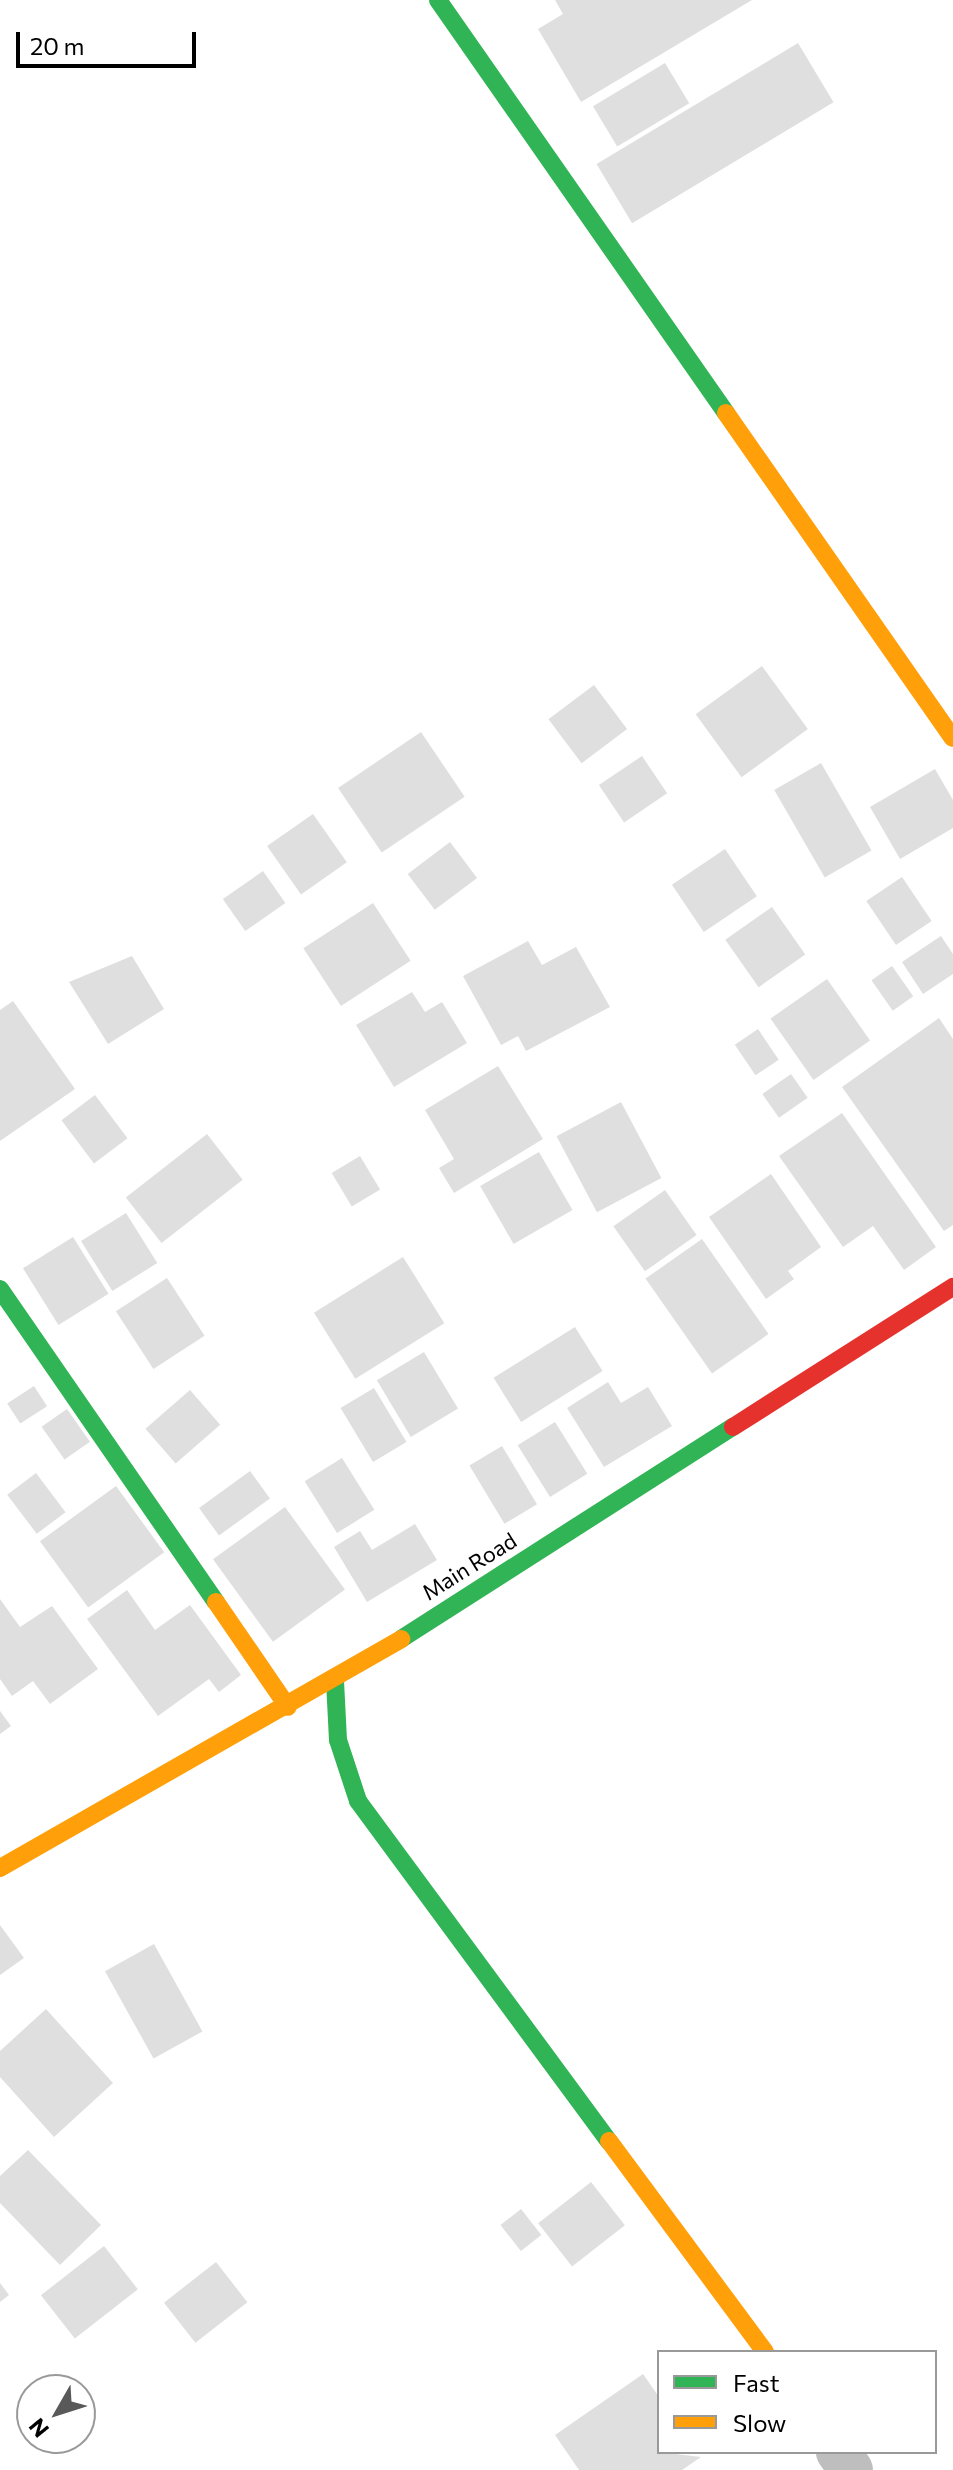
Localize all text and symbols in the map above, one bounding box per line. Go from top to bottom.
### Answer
scale bar [20,16,200,66]
text: 20 m [30,31,84,60]
street label: Main Road [417,1527,521,1605]
legend [657,2350,937,2454]
text: Fast [733,2368,780,2397]
north arrow [16,2374,96,2454]
text: Slow [733,2408,786,2437]
text: N [23,2413,54,2443]

